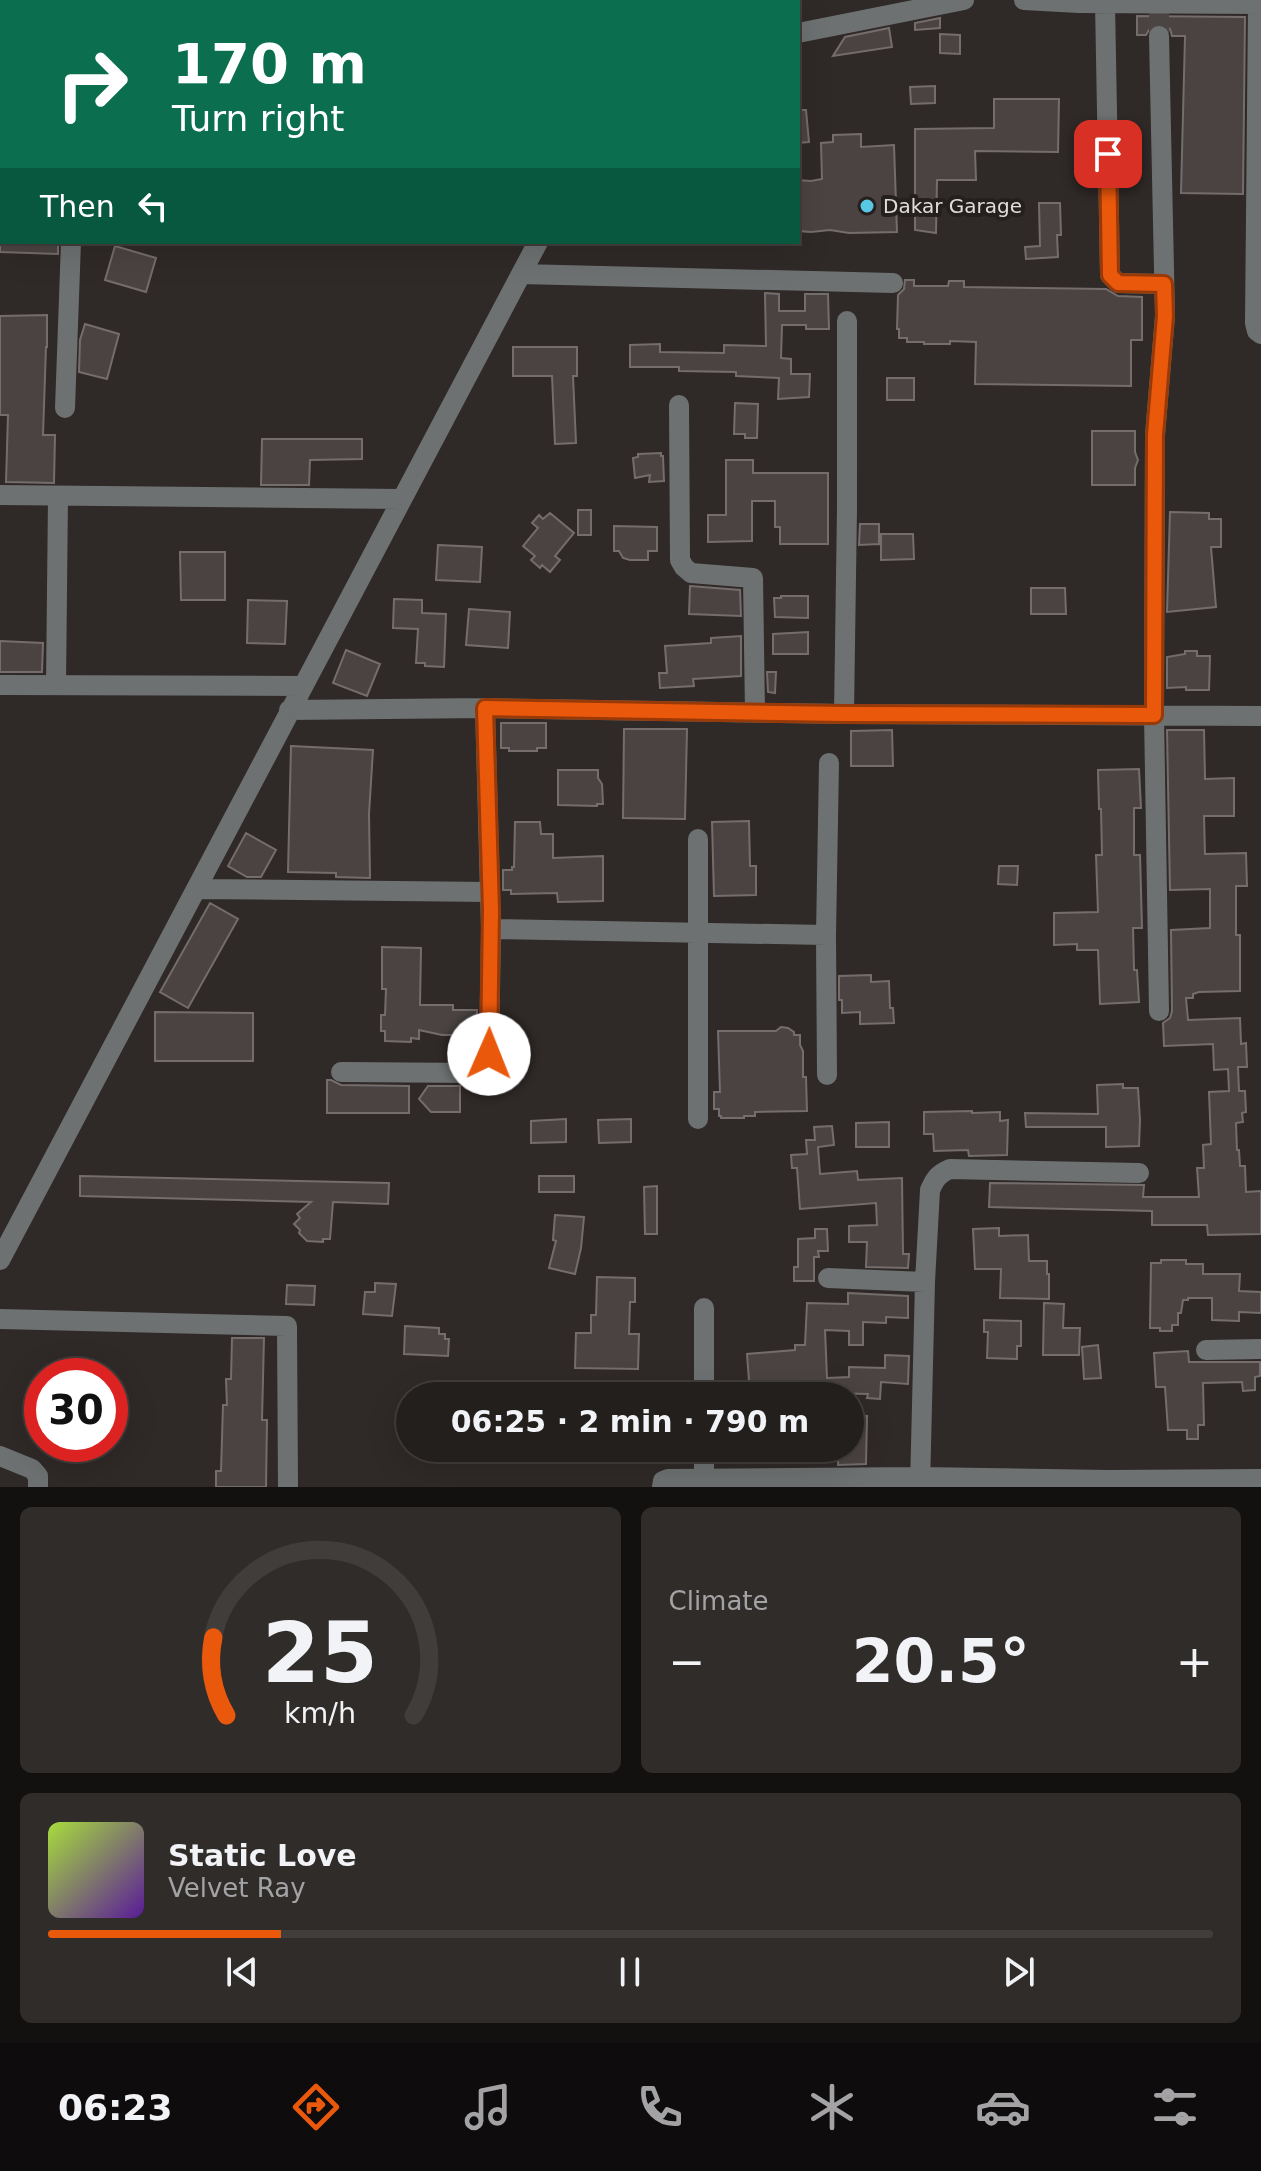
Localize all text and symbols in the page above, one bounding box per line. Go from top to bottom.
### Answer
text: 170 m [172,31,367,96]
icon: right [40,32,144,136]
text: Turn right [172,98,344,139]
pin [1074,120,1142,188]
icon: arrive [1086,132,1130,176]
icon: left [131,184,175,228]
text: Then [40,189,115,224]
place label: Dakar Garage [883,194,1022,218]
marker: Dakar Garage [858,197,876,215]
position arrow [447,1012,531,1096]
speed limit sign: 30 [24,1358,128,1462]
text: 06:25 · 2 min · 790 m [451,1404,809,1439]
text: Climate [669,1586,769,1616]
text: 25 [262,1605,378,1702]
text: 20.5° [852,1626,1030,1696]
text: − [669,1636,705,1687]
text: + [1176,1636,1213,1687]
text: km/h [284,1696,356,1730]
text: Static Love [168,1838,357,1873]
text: Velvet Ray [168,1873,306,1903]
icon: previous [220,1950,264,1994]
icon: pause [608,1950,652,1994]
icon: next [997,1950,1041,1994]
icon: directions [288,2079,344,2135]
icon: music [460,2079,516,2135]
icon: phone [632,2079,688,2135]
icon: climate [804,2079,860,2135]
icon: car [975,2079,1031,2135]
icon: filters [1147,2079,1203,2135]
text: 06:23 [58,2087,172,2128]

